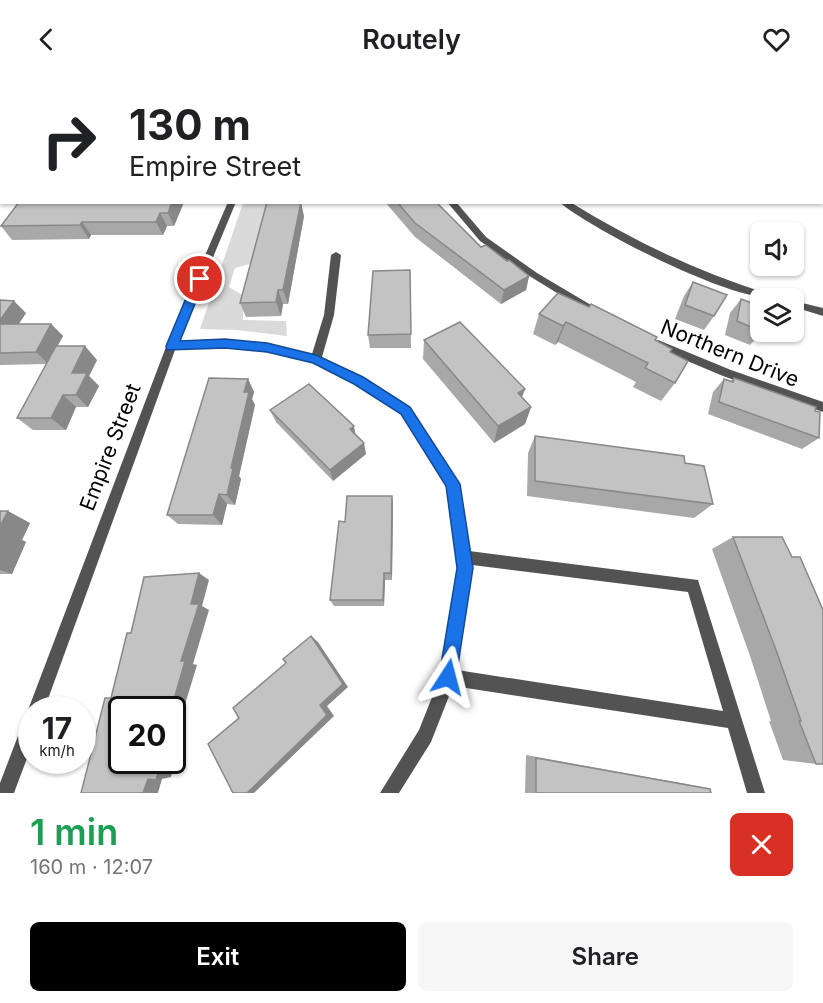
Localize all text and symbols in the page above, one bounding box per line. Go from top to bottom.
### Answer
icon: back [30,23,63,56]
text: Routely [362,23,461,56]
icon: heart [760,23,793,56]
text: 130 m [129,99,251,150]
icon: right [30,102,108,180]
text: Empire Street [129,150,301,183]
map controls [750,222,804,342]
button: sound [750,222,804,276]
pin [174,253,225,304]
icon: arrive [183,262,216,295]
button: layers [750,288,804,342]
street label: Northern Drive [657,314,803,392]
street label: Empire Street [74,380,146,514]
position arrow [416,645,480,709]
speed limit sign: 20 [108,696,186,774]
text: 17 [42,710,72,746]
text: km/h [39,741,75,760]
text: 1 min [30,810,118,854]
button: close [730,813,793,876]
text: 160 m · 12:07 [30,855,153,879]
button: Exit [30,922,406,991]
button: Share [418,922,793,991]

